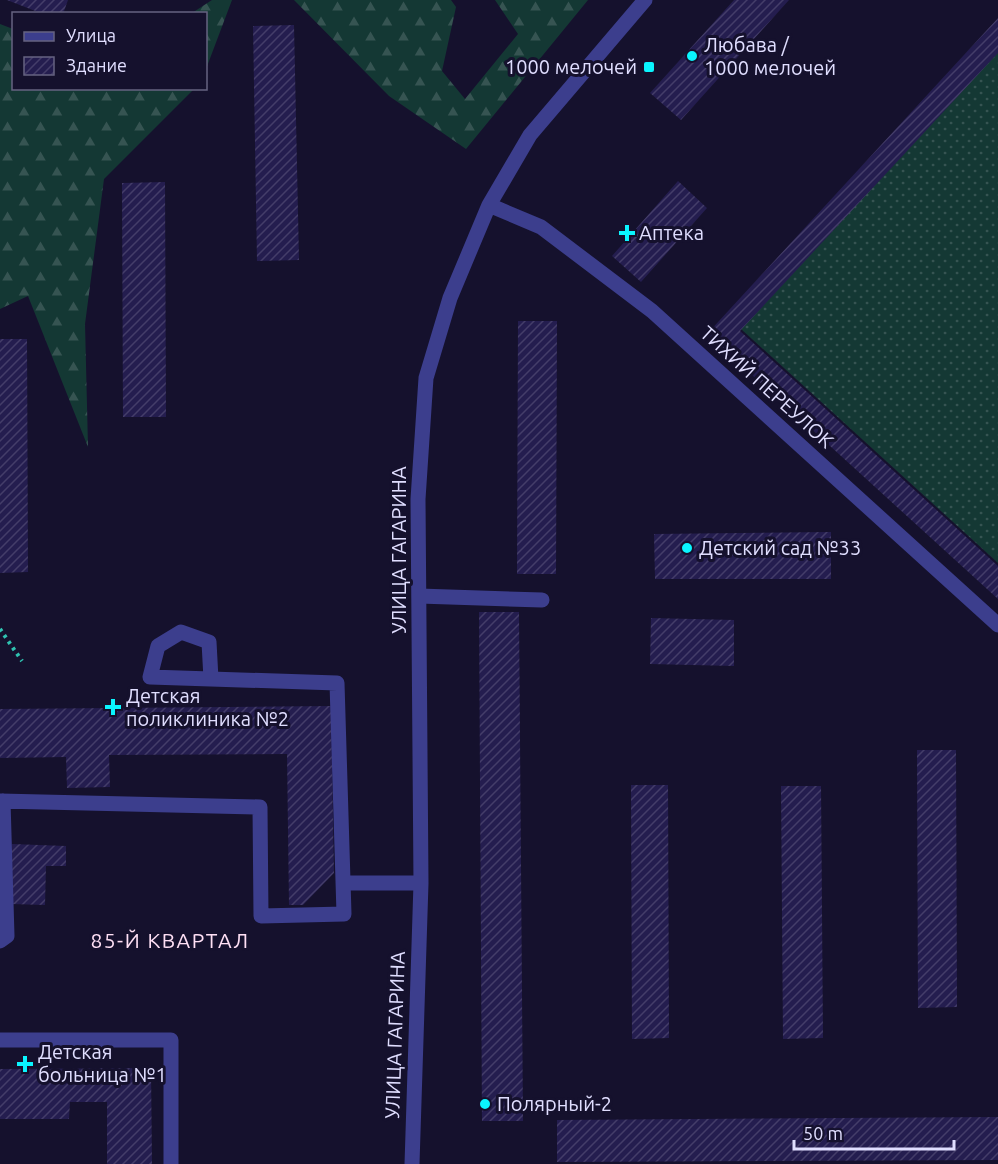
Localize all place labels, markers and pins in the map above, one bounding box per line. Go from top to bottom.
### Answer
place label: Любава / 1000 мелочей [704,33,836,79]
marker: Любава / 1000 мелочей [685,49,699,63]
place label: 1000 мелочей [505,55,637,78]
marker: 1000 мелочей [642,60,656,74]
place label: Аптека [639,221,704,244]
marker: Аптека [620,226,634,240]
place label: Детский сад №33 [699,536,861,559]
marker: Детский сад №33 [680,541,694,555]
place label: Детская поликлиника №2 [126,684,289,730]
marker: Детская поликлиника №2 [104,698,122,716]
place label: Детская больница №1 [38,1040,167,1086]
marker: Детская больница №1 [16,1055,34,1073]
place label: Полярный-2 [497,1092,612,1115]
marker: Полярный-2 [478,1097,492,1111]

